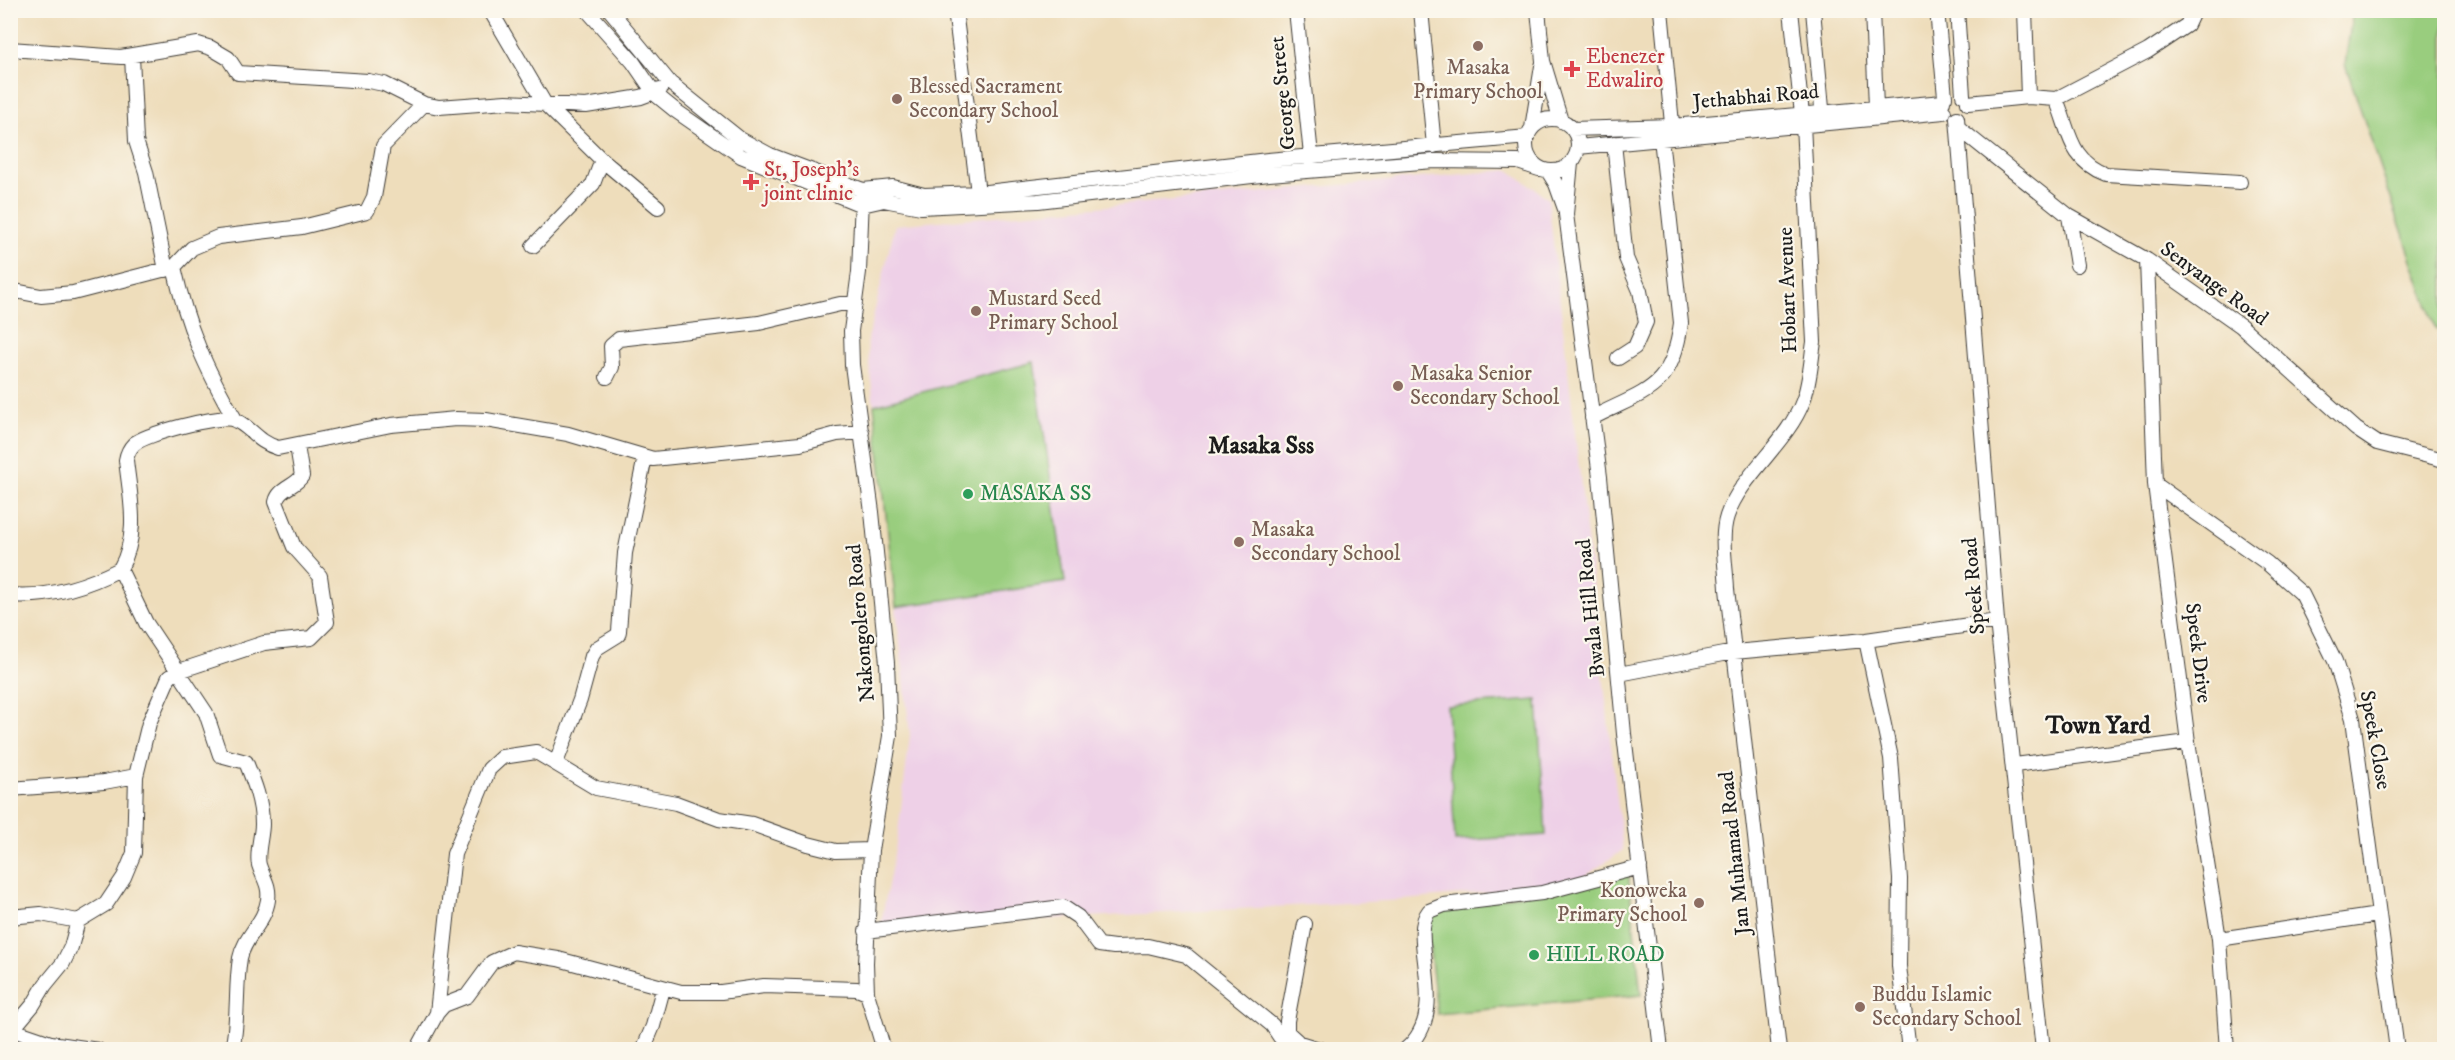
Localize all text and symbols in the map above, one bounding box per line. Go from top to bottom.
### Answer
street label: George Street [1264,34,1302,151]
marker: Masaka Primary School [1471,39,1485,53]
place label: Ebenezer Edwaliro [1586,44,1665,94]
place label: Masaka Primary School [1413,55,1544,105]
marker: Ebenezer Edwaliro [1563,60,1581,78]
place label: Blessed Sacrament Secondary School [909,74,1063,124]
street label: Jethabhai Road [1690,78,1821,116]
marker: Blessed Sacrament Secondary School [890,92,904,106]
place label: St, Joseph's joint clinic [761,157,859,207]
marker: St, Joseph's joint clinic [742,173,760,191]
street label: Hobart Avenue [1773,226,1803,353]
street label: Senyange Road [2155,236,2274,332]
place label: Mustard Seed Primary School [988,286,1119,336]
marker: Mustard Seed Primary School [969,304,983,318]
place label: Masaka Senior Secondary School [1410,361,1560,411]
marker: Masaka Senior Secondary School [1391,379,1405,393]
district label: Masaka Sss [1208,431,1314,461]
place label: MASAKA SS [980,481,1092,507]
marker: MASAKA SS [961,487,975,501]
place label: Masaka Secondary School [1251,517,1401,567]
marker: Masaka Secondary School [1232,535,1246,549]
street label: Speek Road [1957,536,1991,636]
street label: Bwala Hill Road [1571,537,1611,678]
street label: Nakongolero Road [841,542,881,703]
street label: Speek Drive [2179,601,2217,705]
street label: Speek Close [2354,689,2397,792]
district label: Town Yard [2045,711,2151,741]
street label: Jan Muhamad Road [1713,769,1757,938]
place label: Konoweka Primary School [1557,878,1688,928]
marker: Konoweka Primary School [1692,896,1706,910]
place label: HILL ROAD [1546,942,1665,968]
marker: HILL ROAD [1527,948,1541,962]
place label: Buddu Islamic Secondary School [1872,982,2022,1032]
marker: Buddu Islamic Secondary School [1853,1000,1867,1014]

